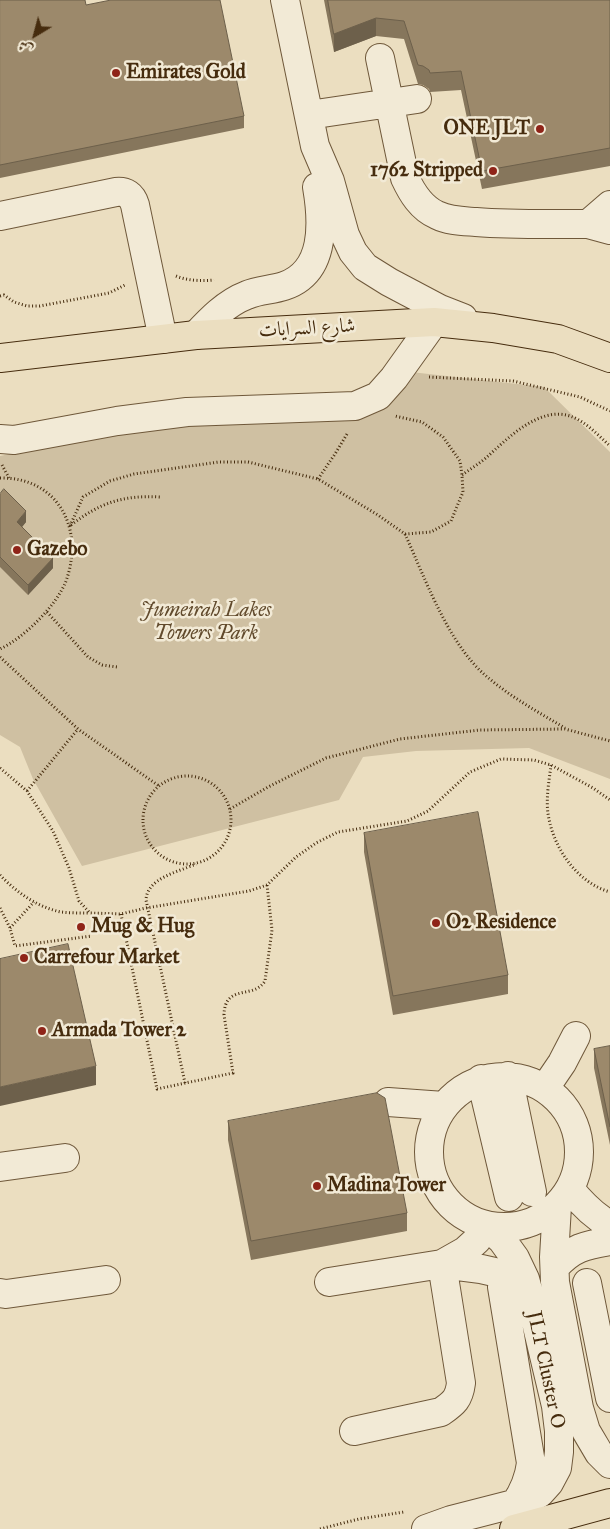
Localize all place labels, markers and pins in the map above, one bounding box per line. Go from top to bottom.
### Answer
place label: Emirates Gold [126,61,246,85]
marker: Emirates Gold [110,67,122,79]
place label: ONE JLT [443,117,530,141]
marker: ONE JLT [534,123,546,135]
place label: 1762 Stripped [370,159,483,183]
marker: 1762 Stripped [487,165,499,177]
place label: Gazebo [27,538,88,562]
marker: Gazebo [11,544,23,556]
place label: O2 Residence [446,911,556,935]
place label: Mug & Hug [91,915,194,939]
marker: O2 Residence [430,917,442,929]
marker: Mug & Hug [75,921,87,933]
place label: Carrefour Market [34,946,179,970]
marker: Carrefour Market [18,952,30,964]
place label: Armada Tower 2 [52,1019,186,1043]
marker: Armada Tower 2 [36,1025,48,1037]
place label: Madina Tower [327,1174,446,1198]
marker: Madina Tower [311,1180,323,1192]

